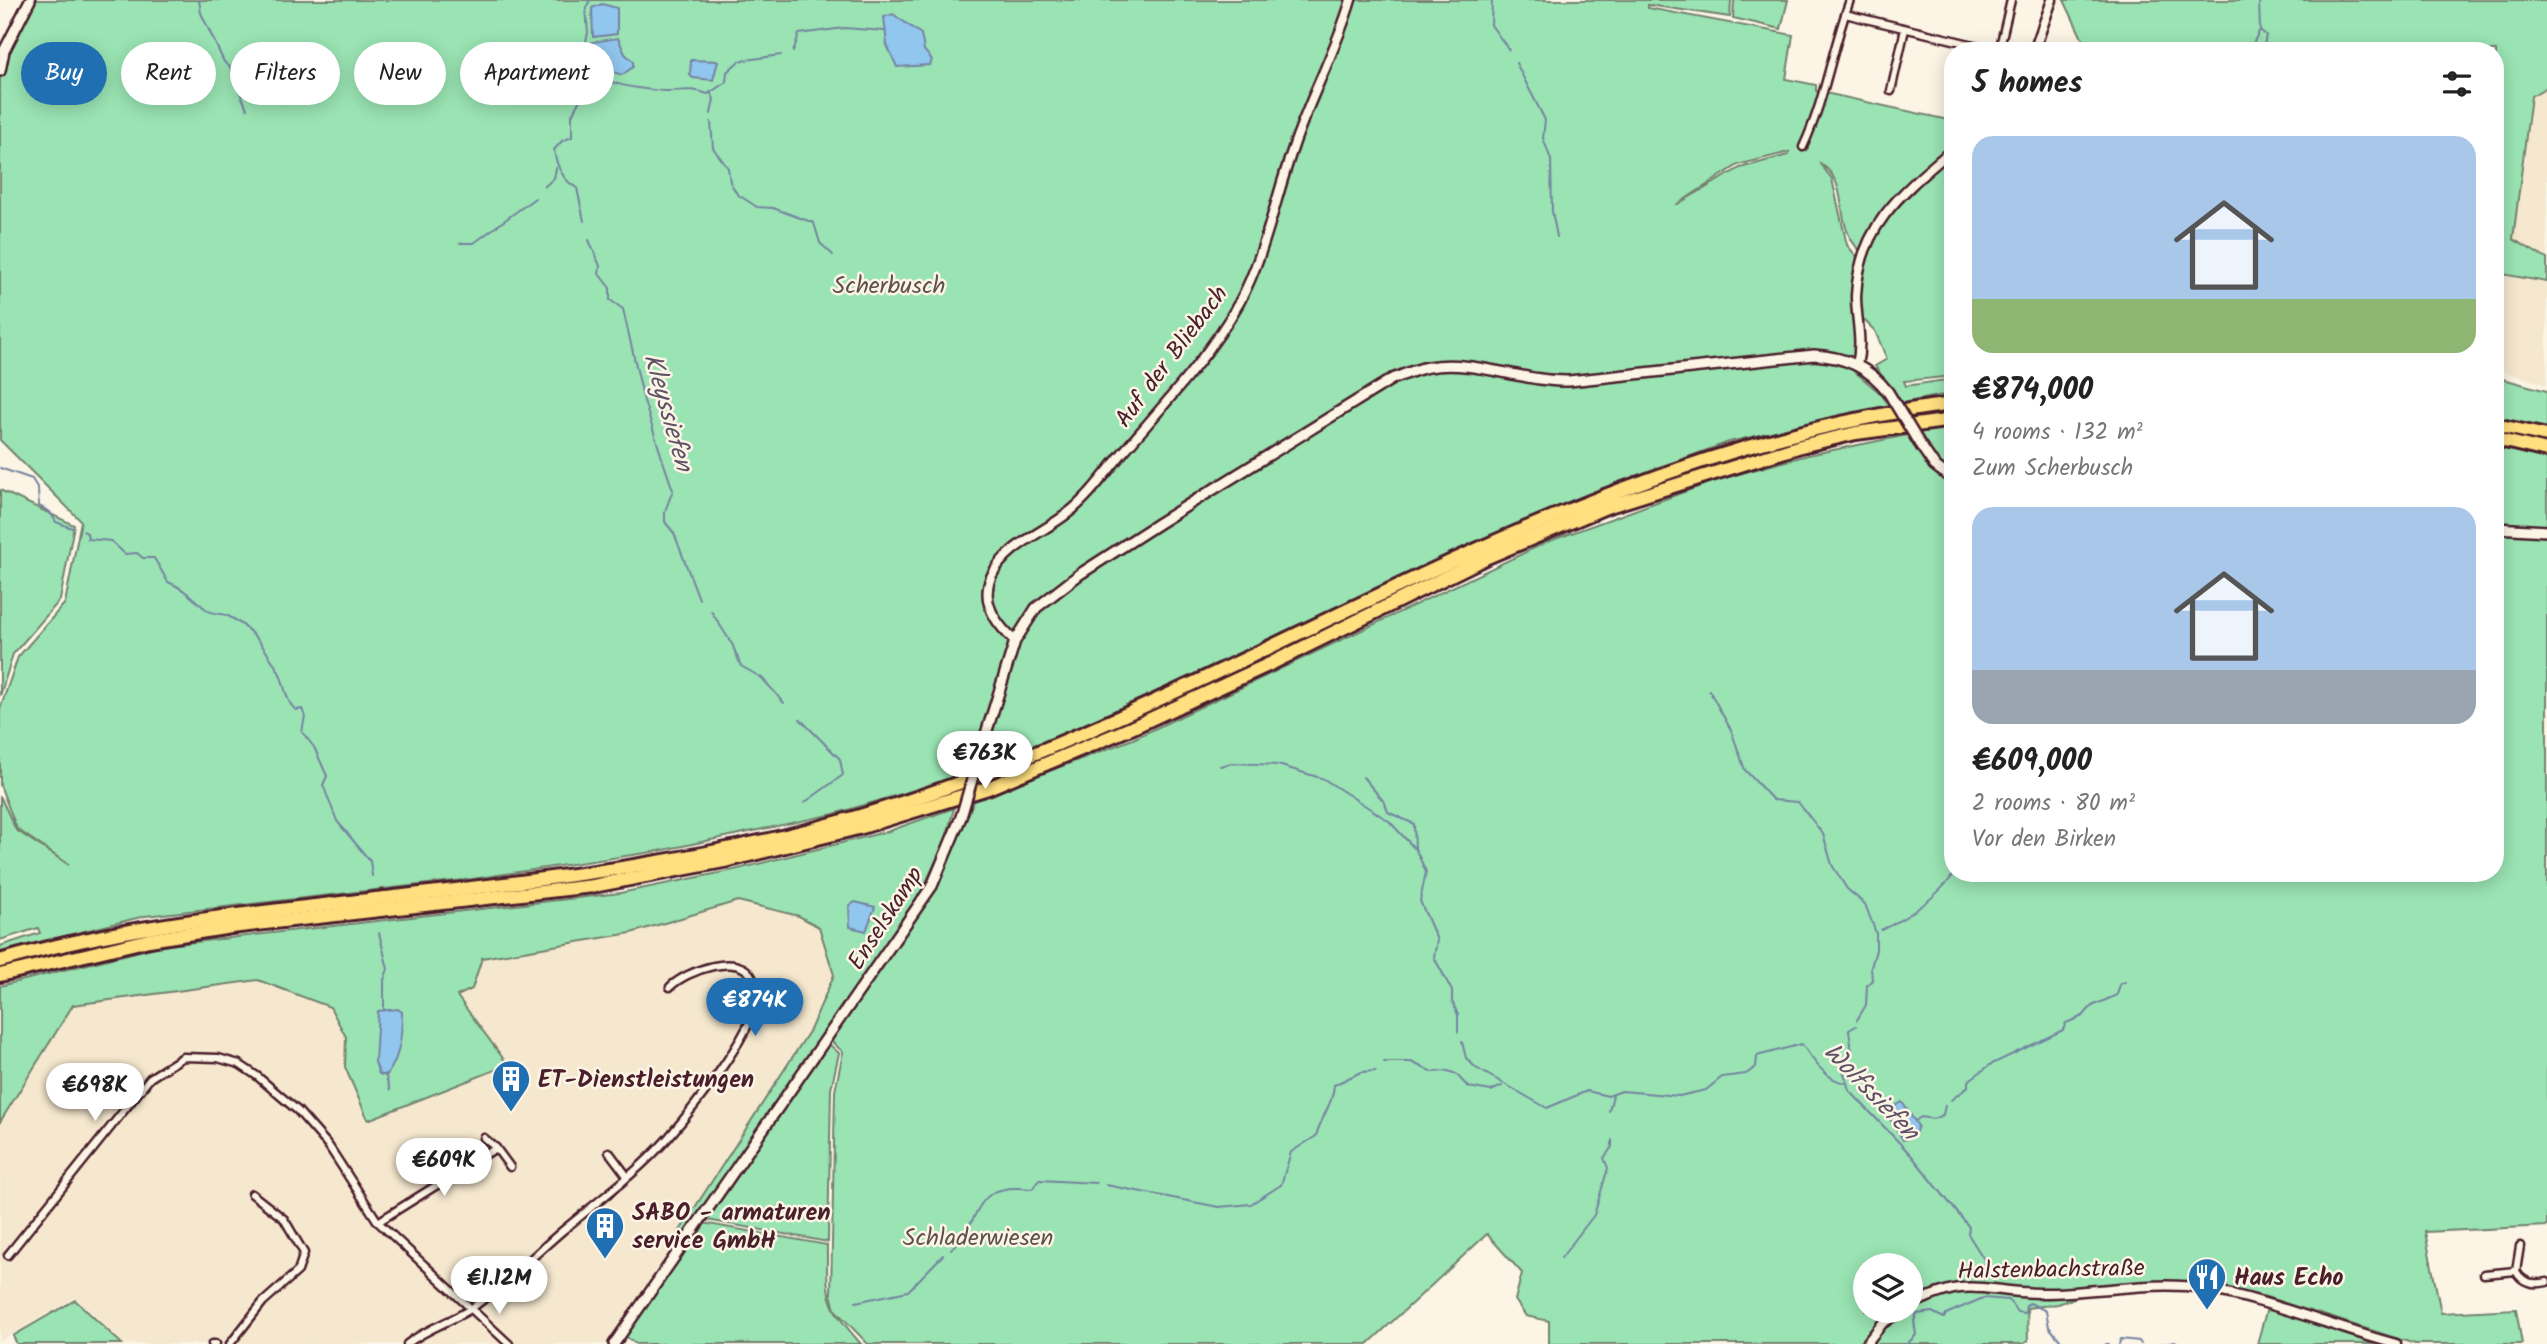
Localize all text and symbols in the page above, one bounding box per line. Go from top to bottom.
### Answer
chip: Buy [21,42,107,105]
chip: Rent [121,42,216,105]
chip: Filters [230,42,340,105]
chip: New [354,42,446,105]
chip: Apartment [460,42,614,105]
text: 5 homes [1972,60,2083,108]
icon: filters [2438,65,2476,103]
icon: home [2161,182,2287,308]
park label: Scherbusch [833,267,945,306]
street label: Auf der Bliebach [1105,277,1239,437]
water label: Kleyssiefen [630,349,705,479]
text: €874,000 [1972,367,2093,415]
text: 4 rooms · 132 m² [1972,415,2143,451]
text: Zum Scherbusch [1972,451,2133,487]
icon: home [2161,553,2287,679]
pin: €763K [936,732,1034,791]
text: €763K [953,736,1017,772]
text: €609,000 [1972,738,2092,786]
text: 2 rooms · 80 m² [1972,786,2135,822]
text: Vor den Birken [1972,822,2116,858]
street label: Enselskamp [838,859,935,979]
pin: €874K [706,978,804,1038]
text: €874K [722,983,788,1019]
water label: Wolfssiefen [1813,1033,1930,1153]
building icon: ET-Dienstleistungen [490,1058,532,1113]
place label: ET-Dienstleistungen [538,1061,754,1100]
pin: €698K [46,1064,144,1123]
text: €698K [62,1068,128,1104]
pin: €609K [395,1138,493,1198]
text: €609K [412,1143,476,1179]
place label: SABO - armaturen service GmbH [632,1194,830,1261]
building icon: SABO - armaturen service GmbH [584,1205,626,1260]
park label: Schladerwiesen [903,1219,1053,1258]
street label: Halstenbachstraße [1957,1249,2145,1292]
map controls [1853,1253,1923,1323]
button: layers [1853,1253,1923,1323]
pin: €1.12M [442,1256,556,1316]
restaurant icon: Haus Echo [2186,1256,2228,1311]
place label: Haus Echo [2234,1259,2343,1298]
text: €1.12M [467,1261,531,1297]

